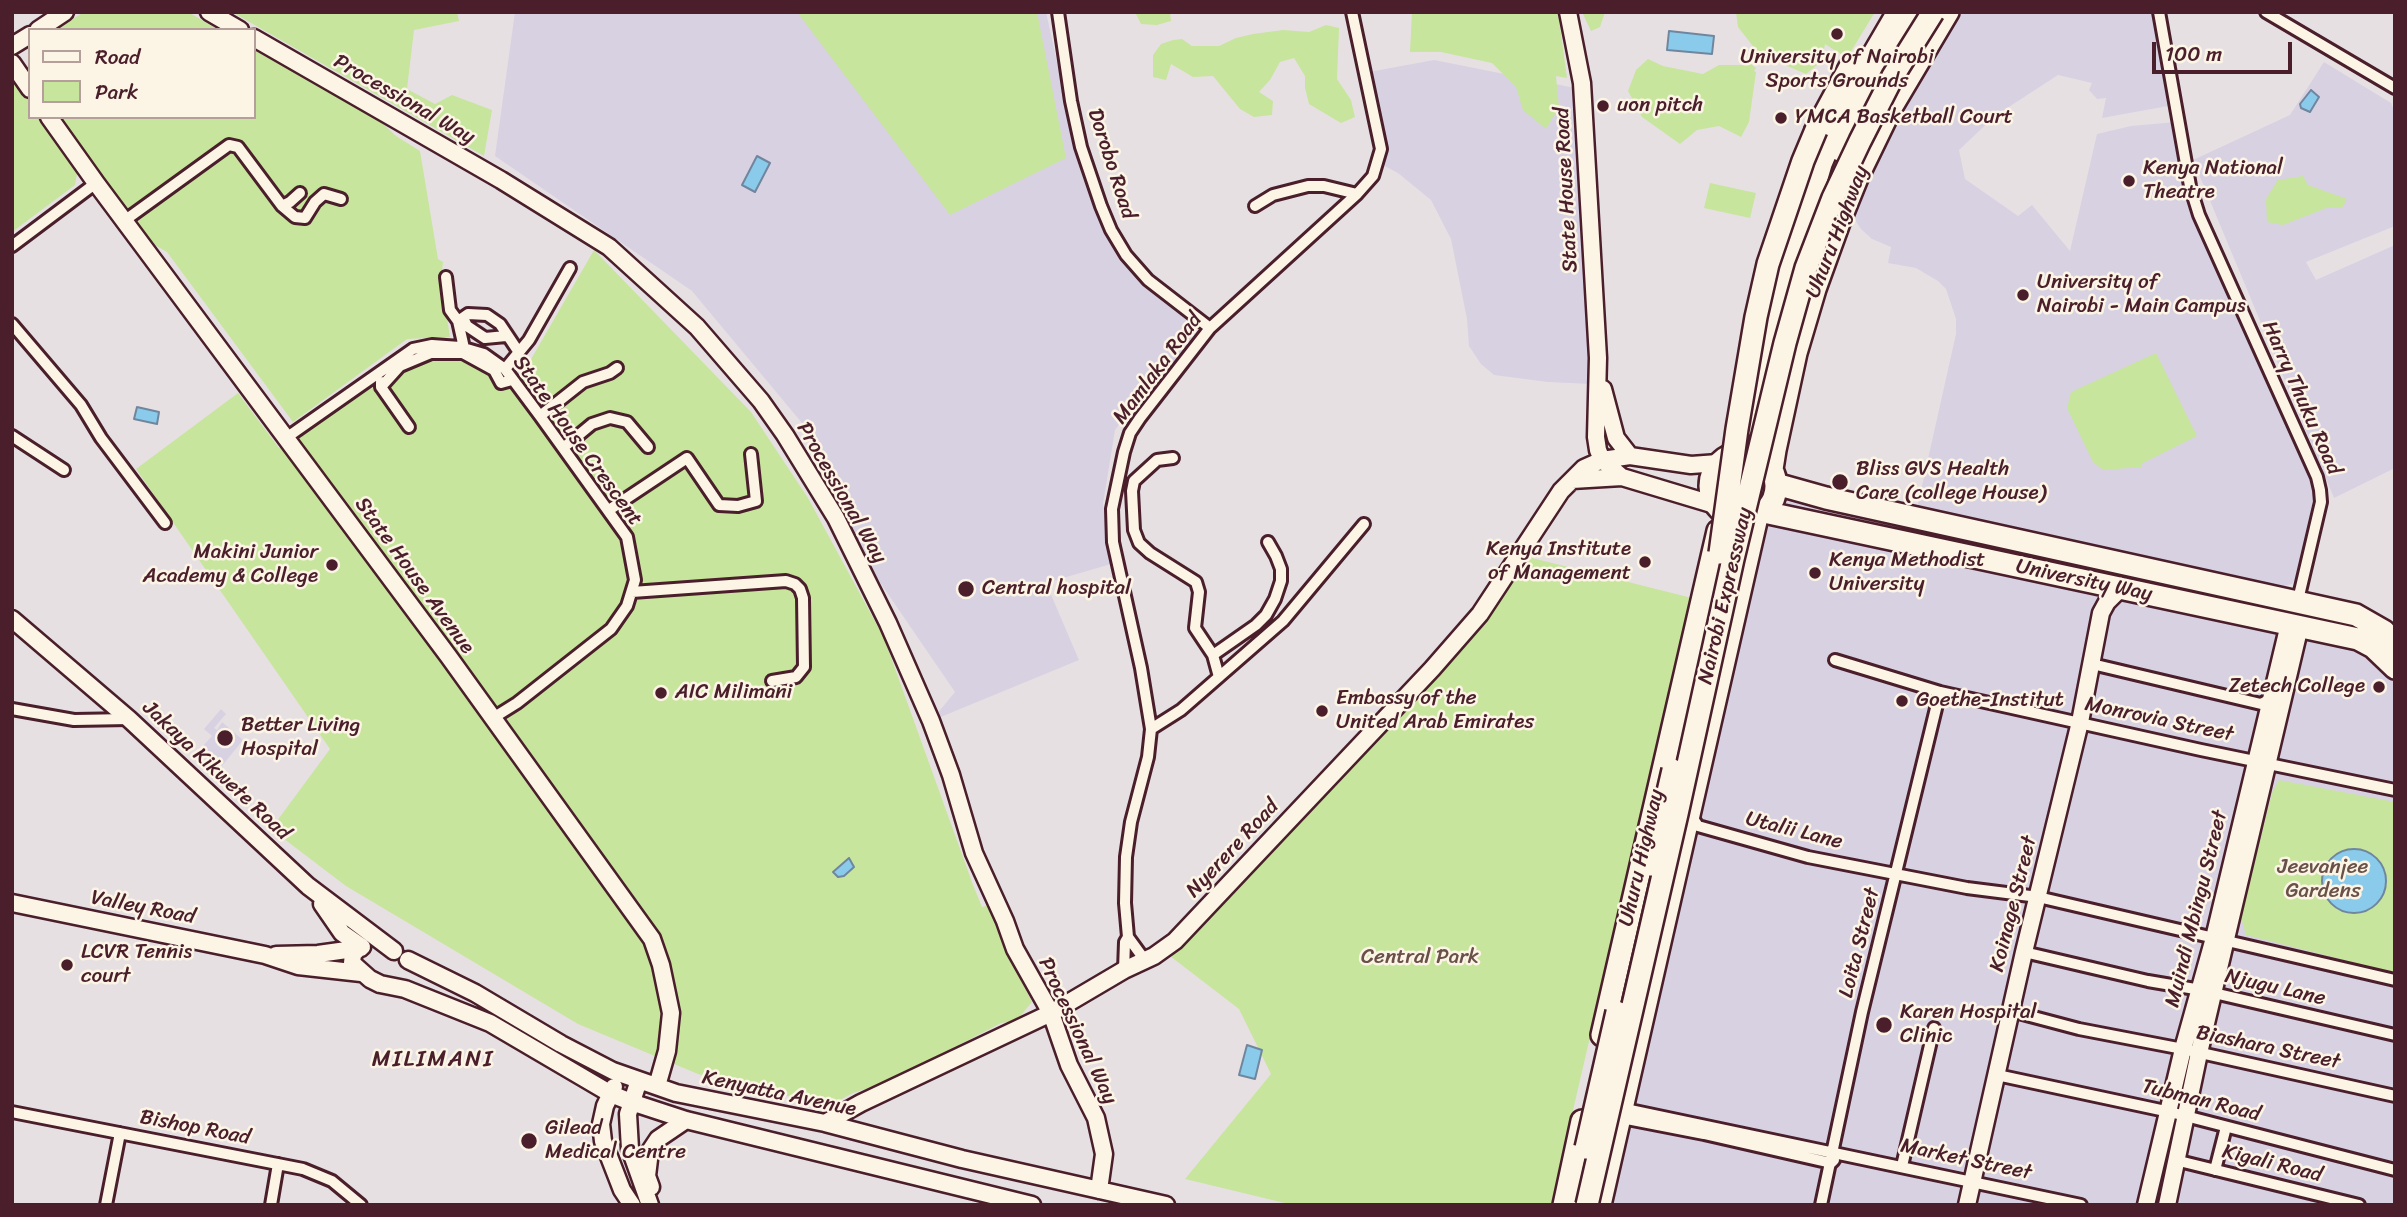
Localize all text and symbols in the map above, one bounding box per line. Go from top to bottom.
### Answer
marker: University of Nairobi Sports Grounds [1829,26,1845,42]
legend [28,28,256,119]
scale bar [2155,28,2295,72]
text: 100 m [2165,35,2222,73]
text: Road [95,38,140,76]
place label: University of Nairobi Sports Grounds [1740,45,1934,95]
street label: Processional Way [329,49,479,151]
text: Park [95,73,138,111]
place label: uon pitch [1617,93,1703,119]
marker: uon pitch [1595,98,1611,114]
place label: YMCA Basketball Court [1795,105,2013,131]
street label: Dorobo Road [1081,106,1141,222]
street label: State House Road [1550,107,1584,273]
marker: YMCA Basketball Court [1773,110,1789,126]
place label: Kenya National Theatre [2143,156,2283,206]
street label: Uhuru Highway [1801,162,1875,302]
marker: Kenya National Theatre [2121,173,2137,189]
place label: University of Nairobi - Main Campus [2037,270,2246,320]
marker: University of Nairobi - Main Campus [2015,287,2031,303]
street label: Mamlaka Road [1108,309,1208,429]
street label: Harry Thuku Road [2256,317,2346,479]
street label: State House Crescent [507,351,647,531]
street label: Processional Way [790,418,892,568]
place label: Bliss GVS Health Care (college House) [1856,457,2046,507]
marker: Bliss GVS Health Care (college House) [1830,472,1850,492]
street label: State House Avenue [349,493,479,659]
street label: Nairobi Expressway [1693,505,1759,687]
place label: Kenya Institute of Management [1486,537,1631,587]
place label: Makini Junior Academy & College [143,540,318,590]
place label: Kenya Methodist University [1829,548,1985,598]
marker: Kenya Institute of Management [1637,554,1653,570]
street label: University Way [2014,554,2154,608]
marker: Makini Junior Academy & College [324,557,340,573]
marker: Kenya Methodist University [1807,565,1823,581]
place label: Central hospital [982,576,1131,602]
marker: Central hospital [956,579,976,599]
place label: Zetech College [2229,674,2365,700]
marker: Zetech College [2371,679,2387,695]
place label: AIC Milimani [675,680,792,706]
marker: AIC Milimani [653,685,669,701]
place label: Embassy of the United Arab Emirates [1336,686,1534,736]
place label: Goethe-Institut [1916,688,2064,714]
street label: Monrovia Street [2083,692,2235,748]
marker: Goethe-Institut [1894,693,1910,709]
street label: Jakaya Kikwete Road [137,696,295,846]
marker: Embassy of the United Arab Emirates [1314,703,1330,719]
place label: Better Living Hospital [241,713,360,763]
marker: Better Living Hospital [215,728,235,748]
street label: Uhuru Highway [1614,787,1670,929]
street label: Nyerere Road [1181,795,1285,903]
street label: Utalii Lane [1743,807,1845,855]
street label: Muindi Mbingu Street [2160,808,2234,1010]
street label: Koinage Street [1985,834,2043,974]
park label: Jeevanjee Gardens [2278,855,2368,905]
street label: Loita Street [1834,885,1886,1001]
street label: Valley Road [89,886,197,930]
place label: LCVR Tennis court [81,940,192,990]
park label: Central Park [1361,945,1479,971]
street label: Processional Way [1032,954,1122,1108]
marker: LCVR Tennis court [59,957,75,973]
street label: Njugu Lane [2222,964,2328,1012]
place label: Karen Hospital Clinic [1900,1000,2037,1050]
marker: Karen Hospital Clinic [1874,1015,1894,1035]
street label: Biashara Street [2194,1020,2342,1076]
district label: MILIMANI [374,1046,492,1074]
street label: Kenyatta Avenue [700,1065,858,1123]
street label: Tubman Road [2139,1074,2263,1128]
street label: Bishop Road [138,1105,252,1151]
place label: Gilead Medical Centre [545,1116,686,1166]
marker: Gilead Medical Centre [519,1131,539,1151]
street label: Market Street [1898,1134,2034,1186]
street label: Kigali Road [2219,1139,2325,1189]

